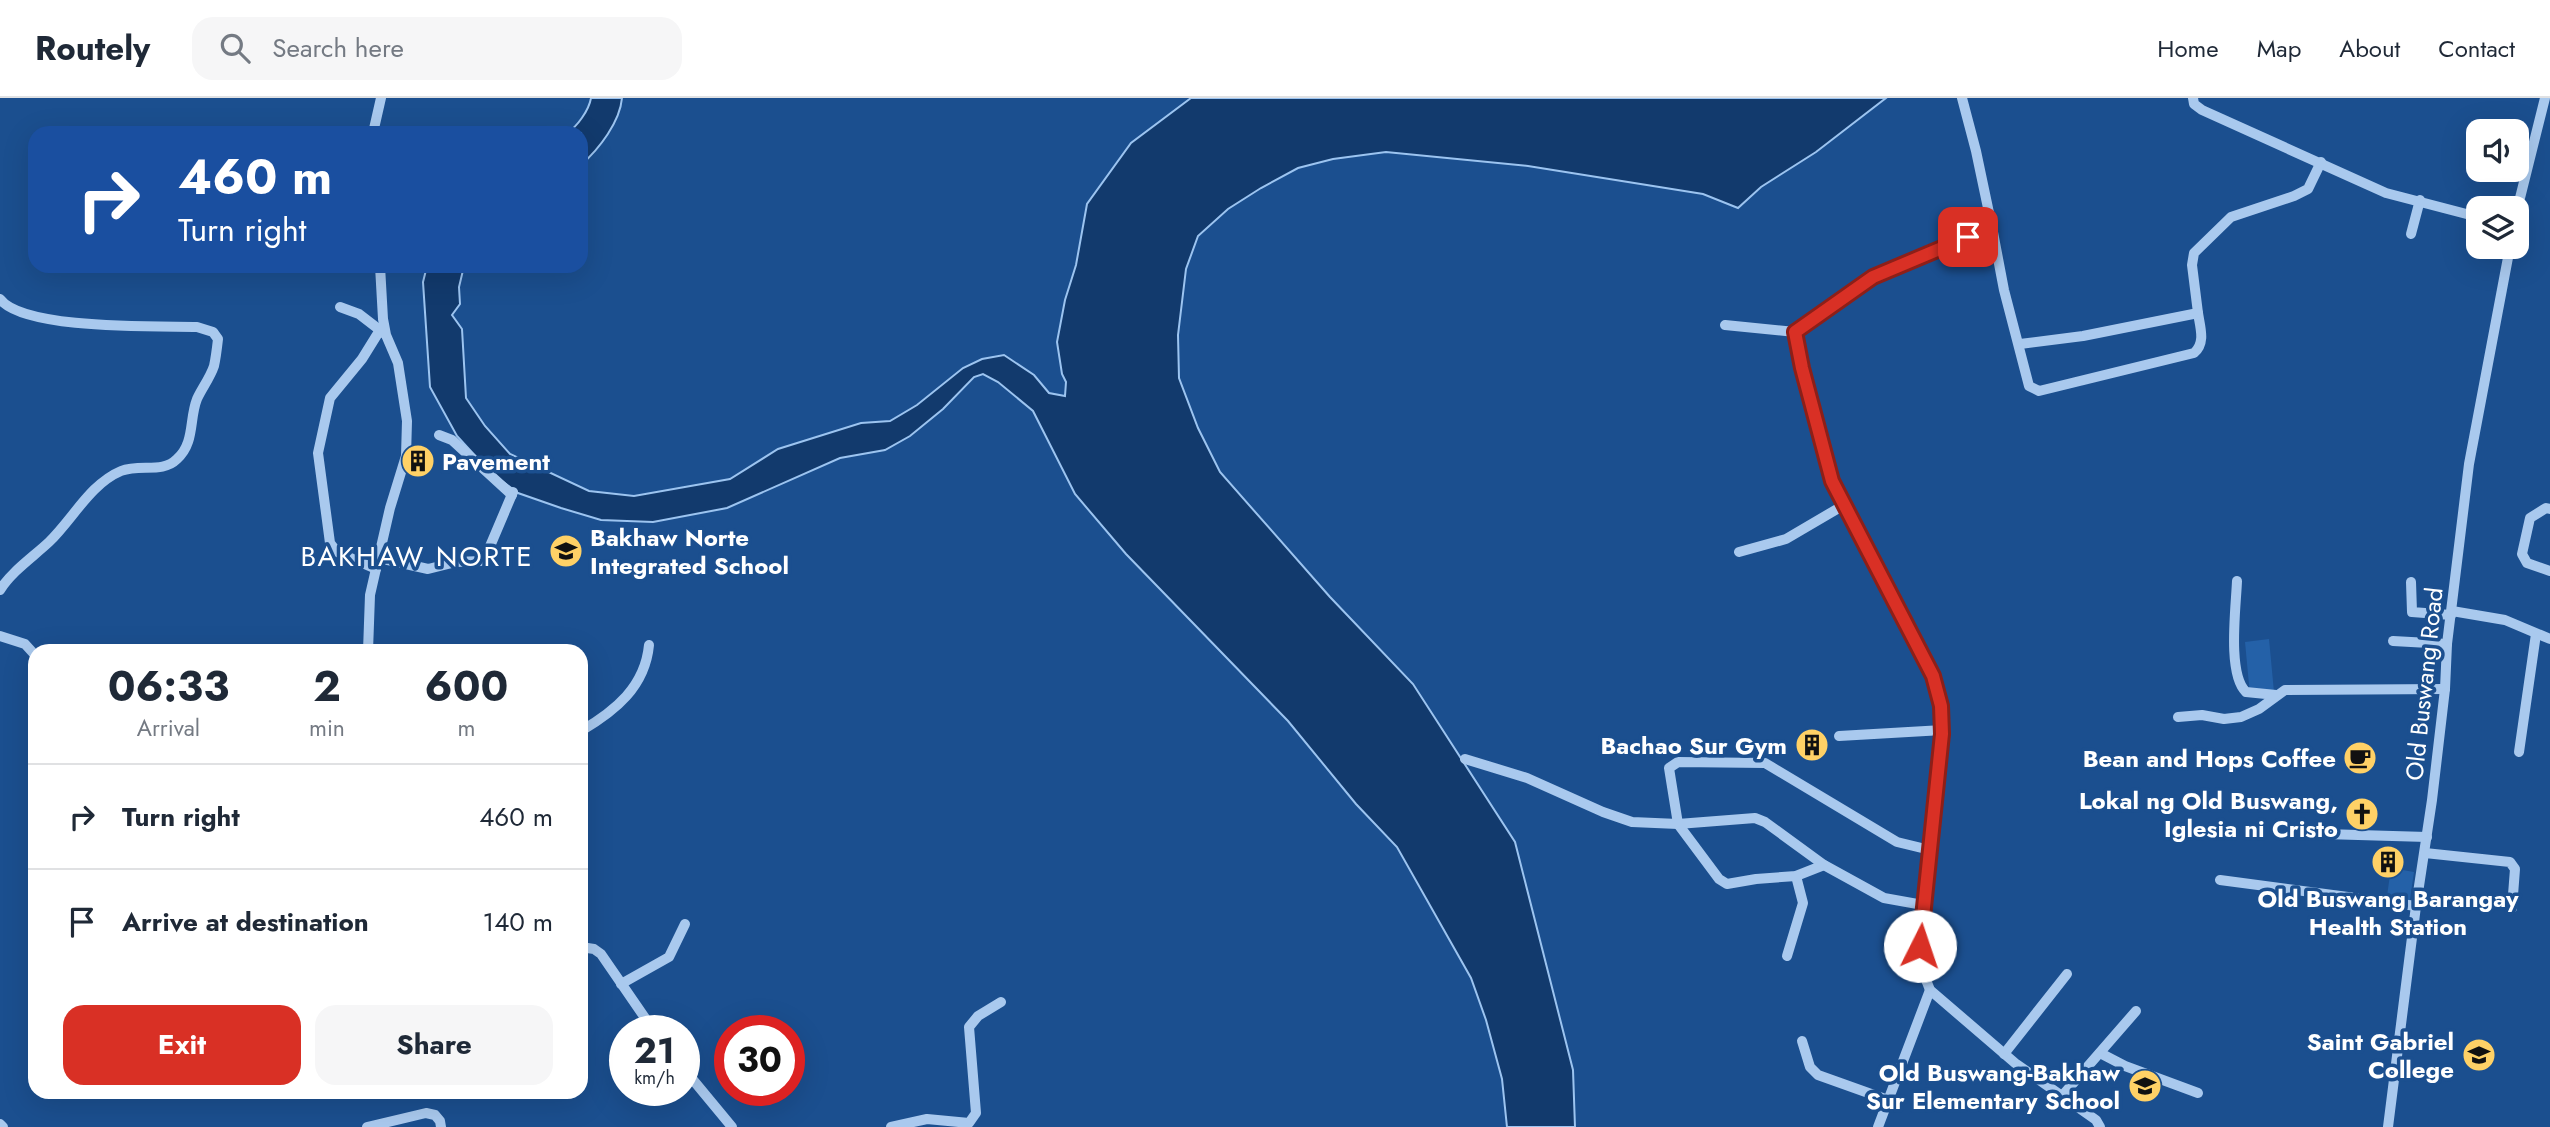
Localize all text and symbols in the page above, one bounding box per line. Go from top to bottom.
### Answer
search box [192,17,682,80]
text: Routely [35,25,150,72]
icon: search [216,29,254,67]
text: Search here [272,29,404,67]
text: Home [2157,31,2219,66]
text: Map [2257,31,2301,66]
text: About [2339,31,2400,66]
text: Contact [2438,31,2515,66]
map controls [2466,119,2529,259]
button: sound [2466,119,2529,182]
text: 460 m [178,142,332,212]
icon: right [63,154,154,245]
button: layers [2466,196,2529,259]
text: Turn right [178,207,307,253]
pin [1938,207,1998,267]
icon: arrive [1949,218,1987,256]
building icon: Pavement [399,442,437,480]
place label: Pavement [442,444,550,479]
place label: Bakhaw Norte Integrated School [590,520,789,583]
school or university icon: Bakhaw Norte Integrated School [547,532,585,570]
district label: BAKHAW NORTE [300,536,534,577]
street label: Old Buswang Road [2396,586,2452,782]
text: 06:33 [108,656,229,717]
text: 2 [313,656,341,717]
text: 600 [425,656,508,717]
text: Arrival [137,711,200,745]
text: min [309,711,345,745]
text: m [457,711,475,745]
building icon: Bachao Sur Gym [1793,726,1831,764]
place label: Bachao Sur Gym [1600,728,1787,763]
cafe icon: Bean and Hops Coffee [2341,739,2379,777]
place label: Bean and Hops Coffee [2083,741,2336,776]
place label: Lokal ng Old Buswang, Iglesia ni Cristo [2079,783,2338,846]
church icon: Lokal ng Old Buswang, Iglesia ni Cristo [2343,795,2381,833]
icon: right [63,798,101,836]
text: Turn right [122,798,240,836]
text: 460 m [479,798,553,836]
building icon: Old Buswang Barangay Health Station [2369,843,2407,881]
place label: Old Buswang Barangay Health Station [2257,881,2519,944]
icon: arrive [63,903,101,941]
text: Arrive at destination [122,903,369,941]
text: 140 m [482,903,553,941]
position arrow [1883,909,1957,983]
button: Exit [63,1005,301,1085]
button: Share [315,1005,553,1085]
speed limit sign: 30 [714,1015,805,1106]
place label: Saint Gabriel College [2307,1024,2454,1087]
text: 21 [634,1026,675,1076]
school or university icon: Saint Gabriel College [2460,1036,2498,1074]
place label: Old Buswang-Bakhaw Sur Elementary School [1866,1055,2121,1118]
text: km/h [634,1065,675,1091]
school or university icon: Old Buswang-Bakhaw Sur Elementary School [2126,1067,2164,1105]

